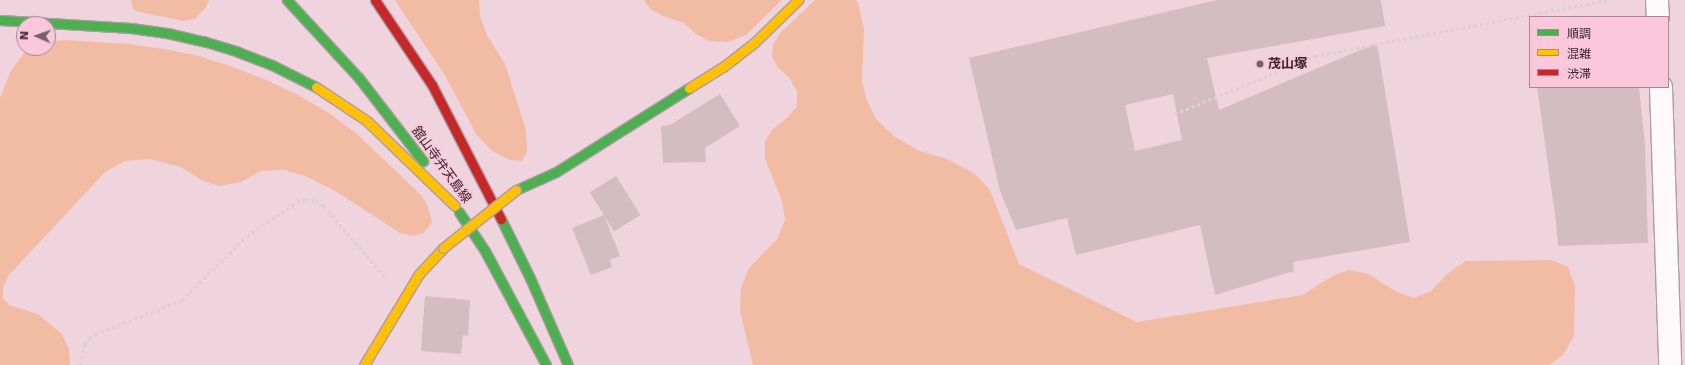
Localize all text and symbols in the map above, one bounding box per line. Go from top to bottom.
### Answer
north arrow [16,16,56,56]
legend [1529,16,1669,88]
text: 順調 [1567,27,1591,41]
text: N [18,31,31,40]
text: 混雑 [1567,47,1591,61]
place label: 茂山塚 [1268,56,1307,72]
marker: 茂山塚 [1255,59,1265,69]
text: 渋滞 [1567,67,1591,81]
street label: 舘山寺弁天島線 [408,124,474,206]

